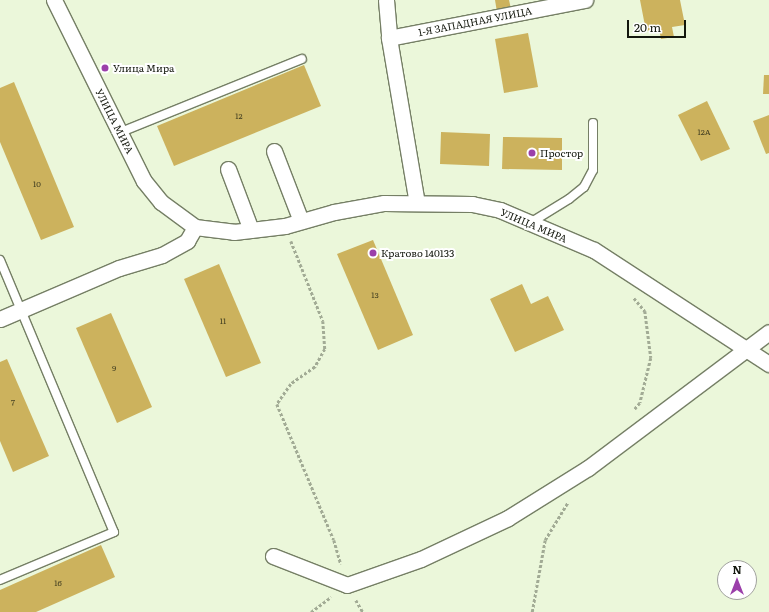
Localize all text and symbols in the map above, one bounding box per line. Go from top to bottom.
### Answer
street label: 1-Я ЗАПАДНАЯ УЛИЦА [417,4,533,38]
scale bar [629,12,688,38]
text: 20 m [634,18,661,36]
place label: Улица Мира [113,62,174,74]
marker: Улица Мира [100,63,110,73]
street label: УЛИЦА МИРА [93,87,137,155]
house number: 12 [235,111,243,121]
house number: 12А [697,127,711,137]
place label: Простор [540,147,583,159]
marker: Простор [527,148,537,158]
house number: 10 [33,179,41,189]
street label: УЛИЦА МИРА [499,206,569,244]
place label: Кратово 140133 [381,247,454,259]
marker: Кратово 140133 [368,248,378,258]
house number: 13 [371,290,379,300]
house number: 11 [220,316,226,326]
house number: 9 [112,363,116,373]
house number: 7 [11,397,15,407]
north arrow [717,560,757,600]
text: N [732,561,742,577]
house number: 16 [54,578,62,588]

